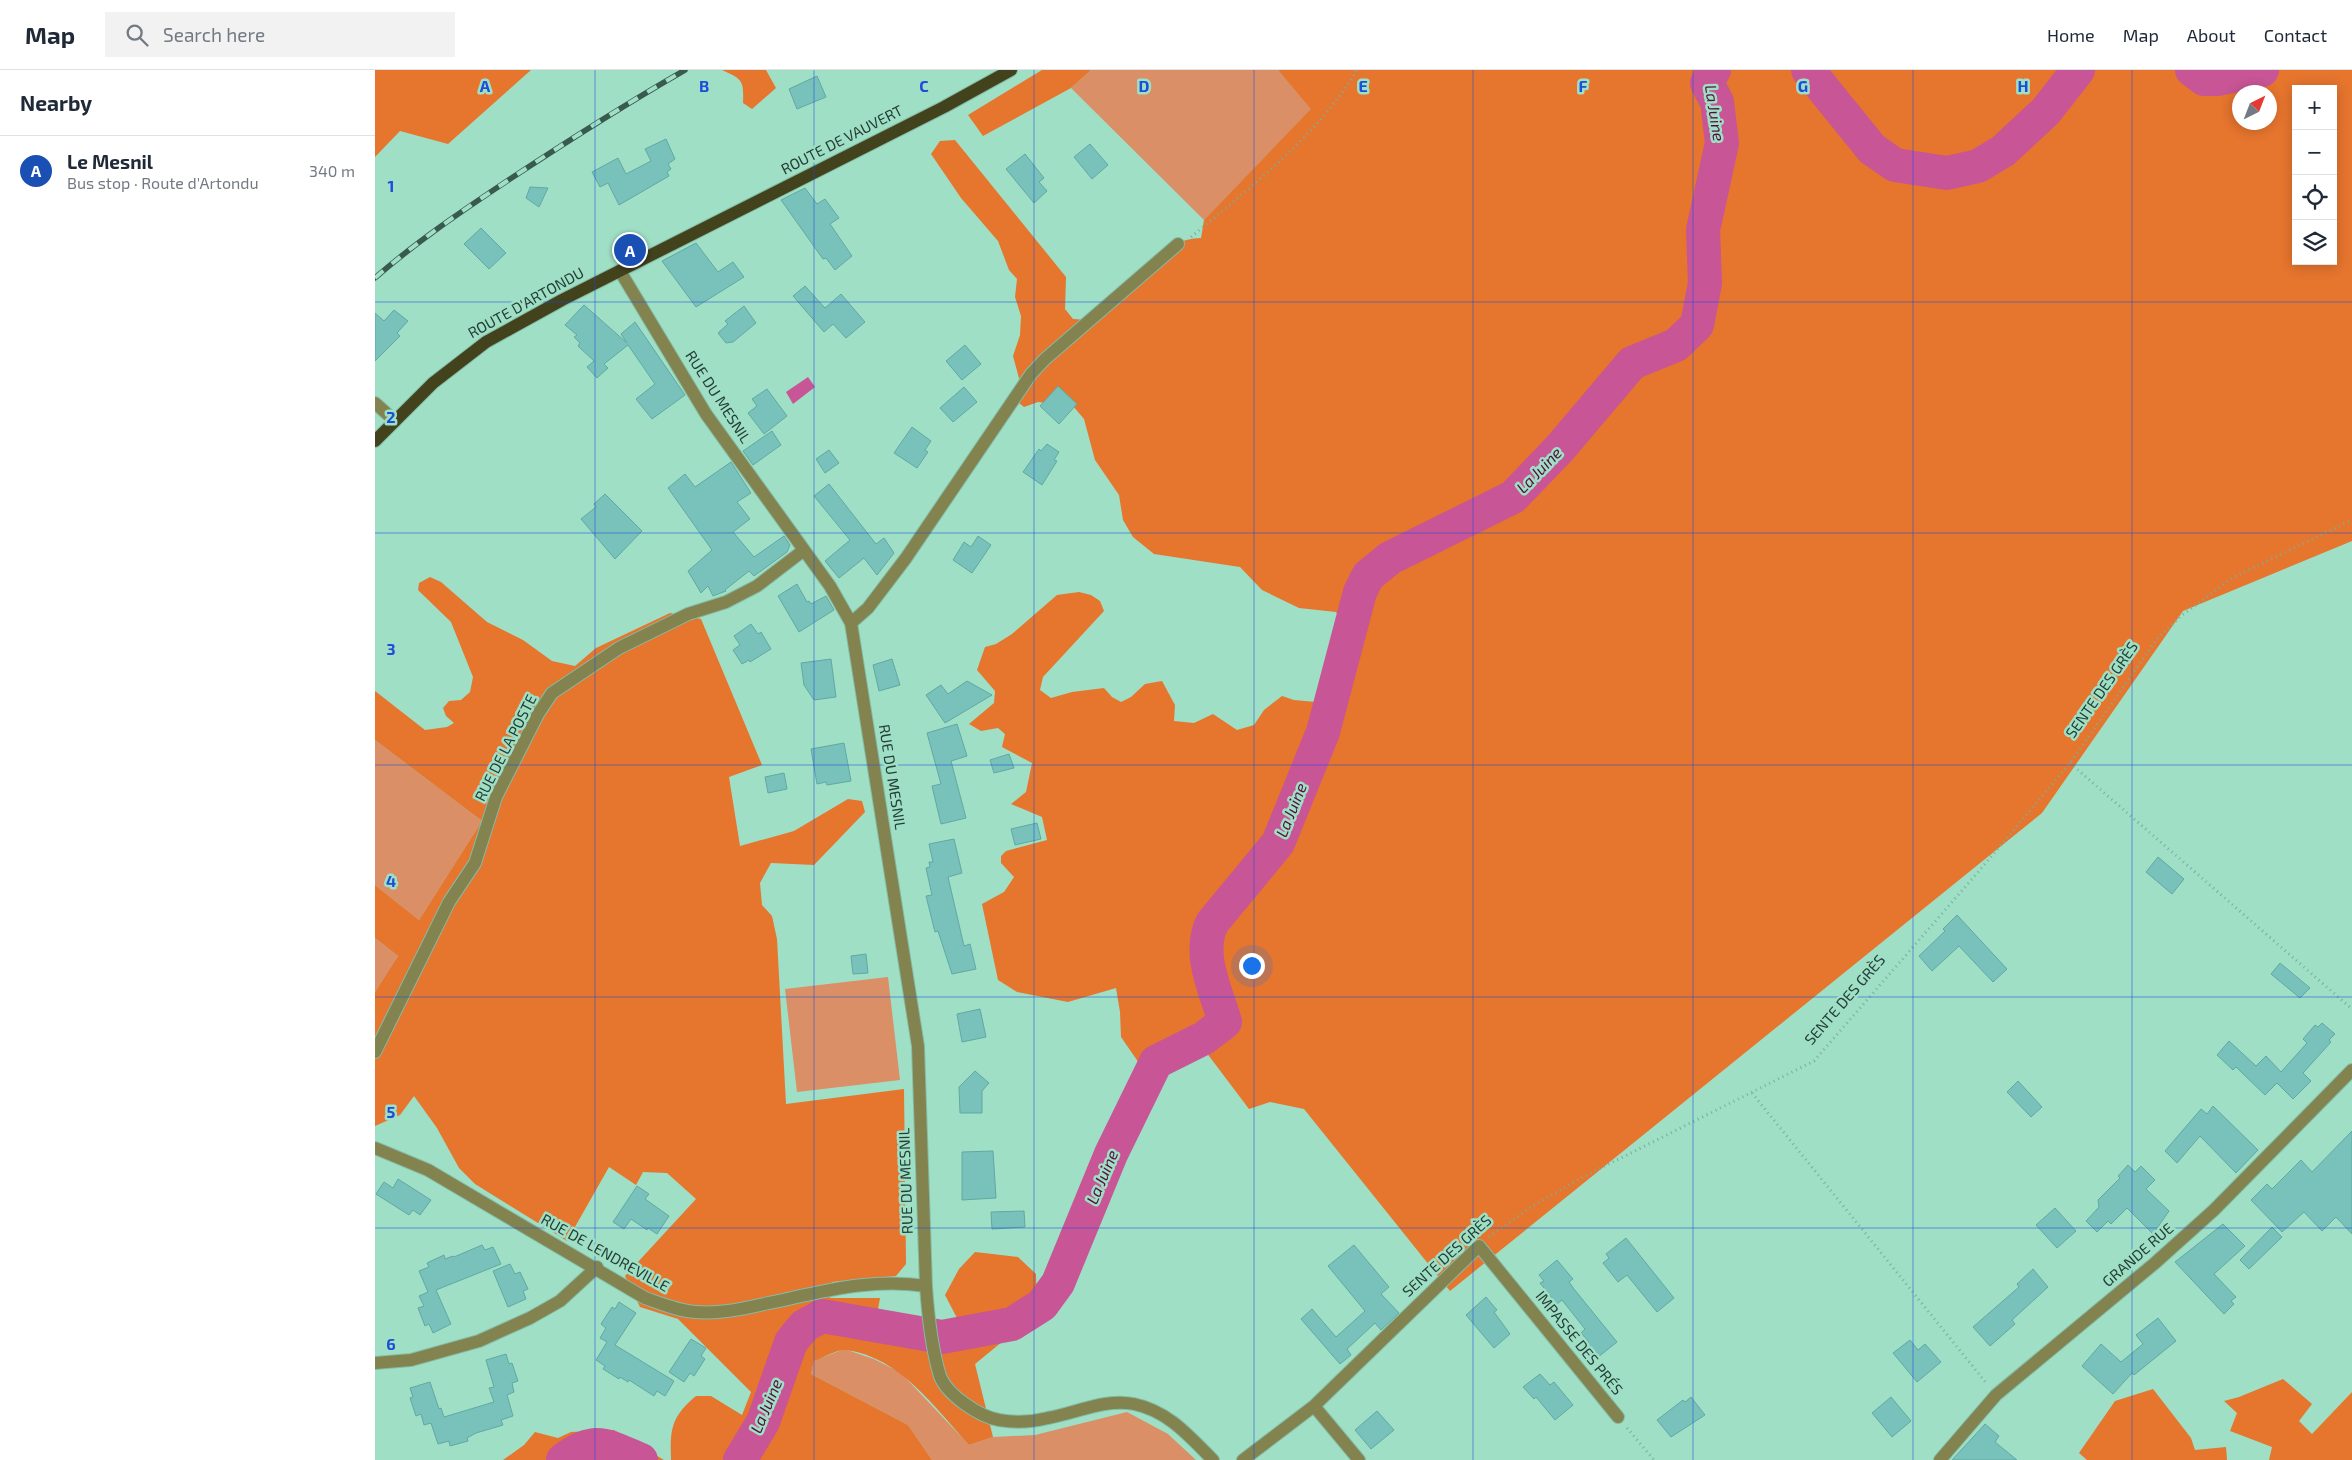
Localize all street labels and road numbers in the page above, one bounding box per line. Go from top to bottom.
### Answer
street label: ROUTE DE VAUVERT [778,100,906,178]
street label: ROUTE D'ARTONDU [464,263,587,341]
street label: RUE DU MESNIL [682,347,756,446]
street label: SENTE DES GRÈS [2061,638,2141,741]
street label: RUE DE LA POSTE [470,691,540,804]
street label: RUE DU MESNIL [876,723,910,831]
street label: SENTE DES GRÈS [1800,951,1888,1048]
street label: RUE DU MESNIL [894,1127,916,1235]
street label: RUE DE LENDREVILLE [538,1209,673,1295]
street label: SENTE DES GRÈS [1398,1211,1495,1300]
street label: GRANDE RUE [2098,1219,2176,1290]
street label: IMPASSE DES PRÉS [1532,1287,1627,1398]

